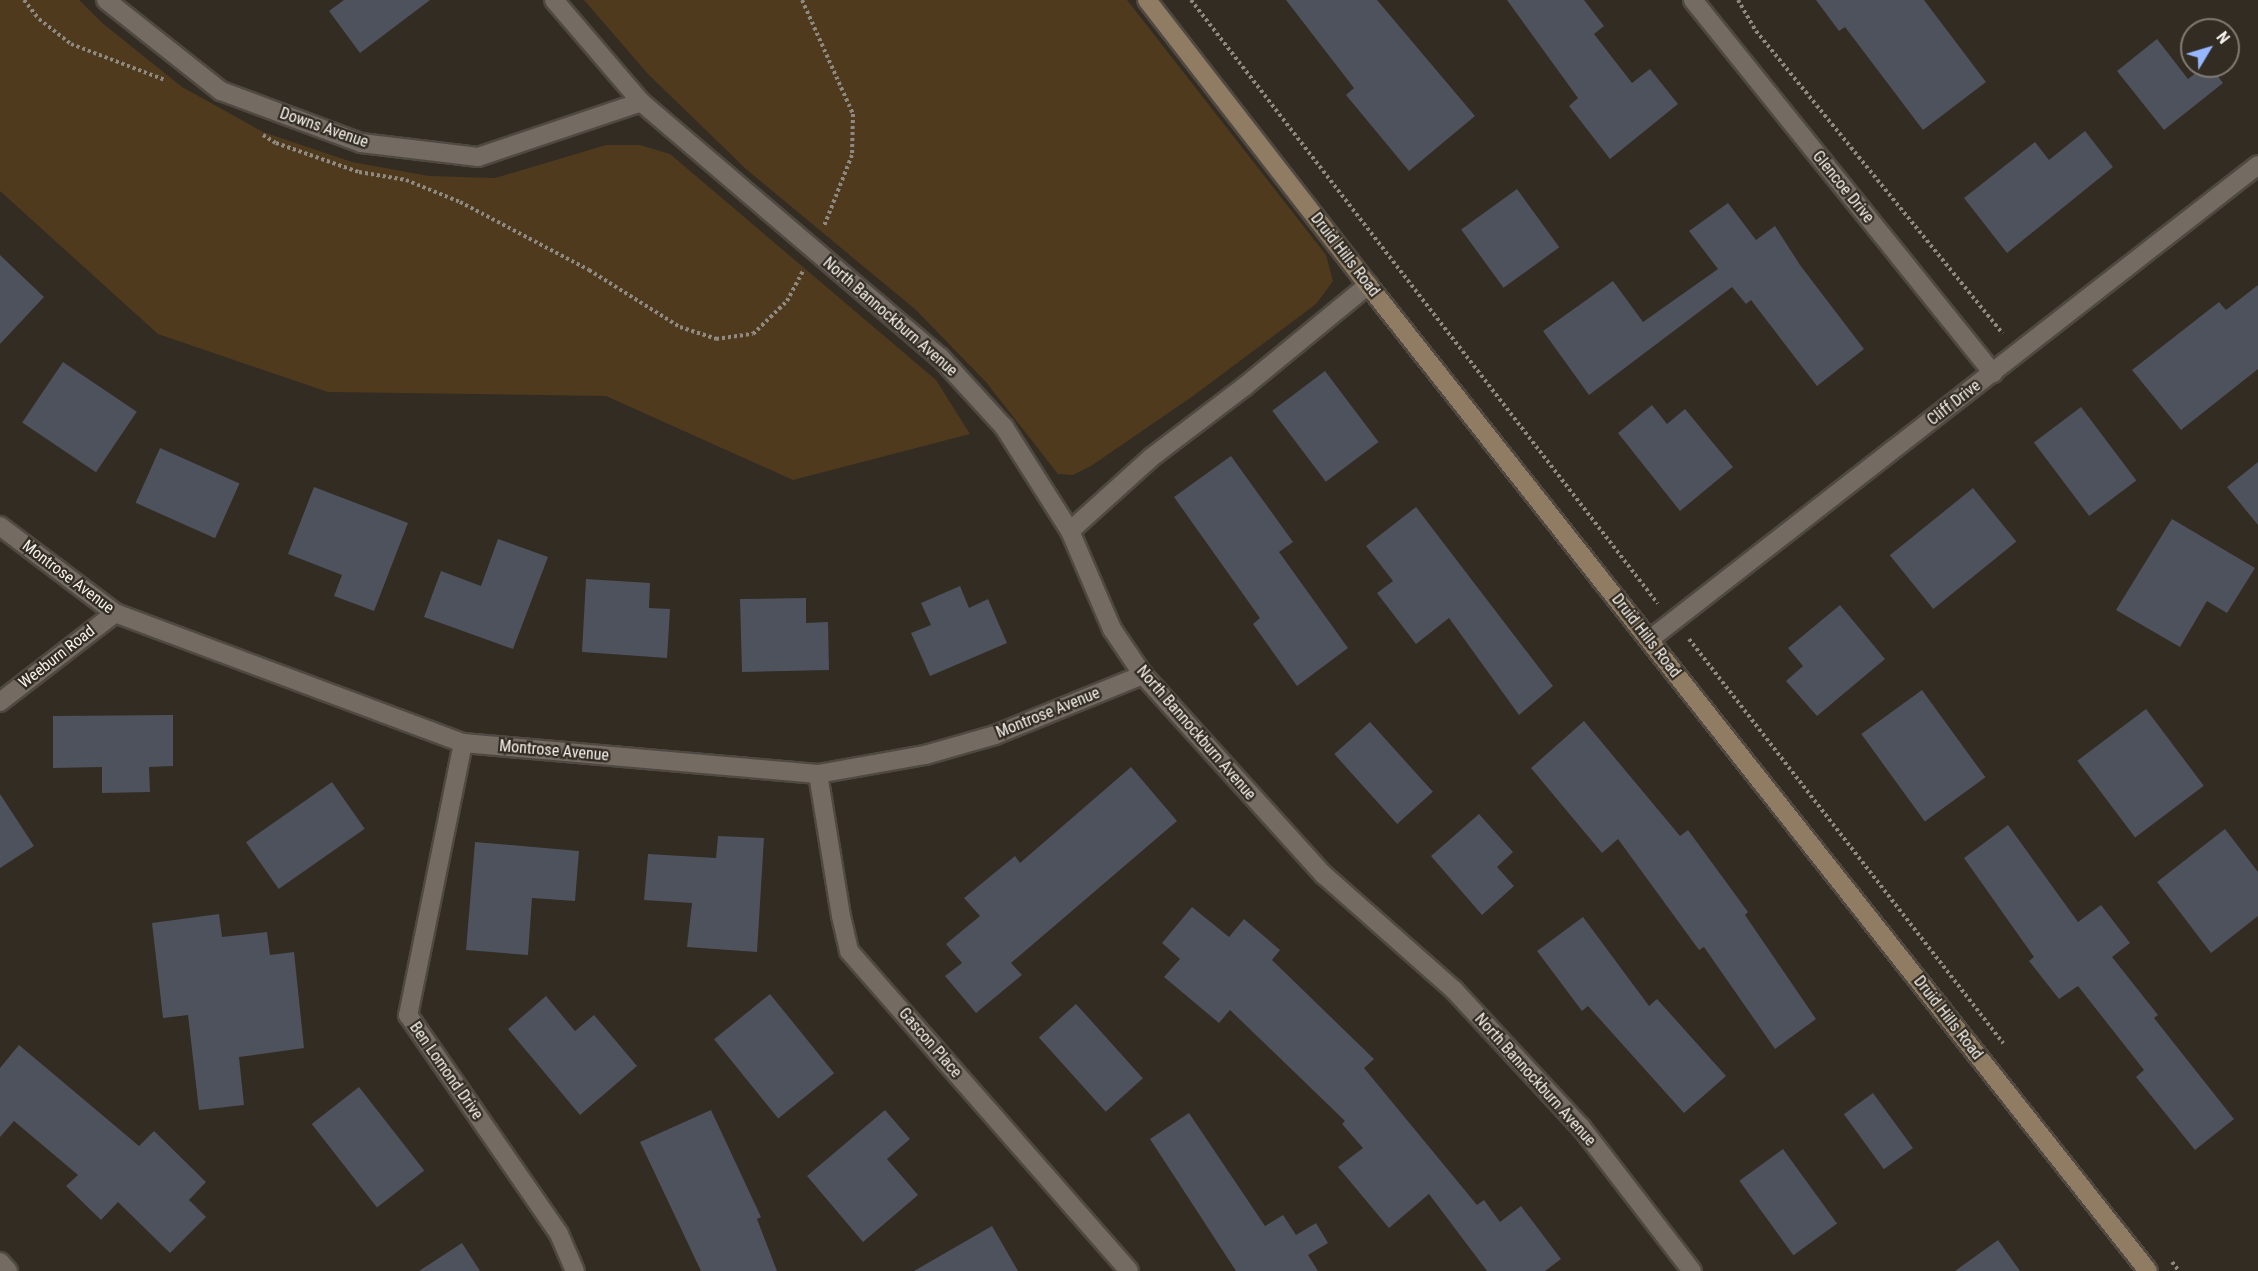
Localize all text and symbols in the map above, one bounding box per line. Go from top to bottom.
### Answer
north arrow [2180,18,2240,78]
text: N [2212,28,2233,48]
street label: Downs Avenue [277,104,371,152]
street label: Glencoe Drive [1808,147,1878,227]
street label: Druid Hills Road [1306,209,1384,301]
street label: North Bannockburn Avenue [819,253,961,381]
street label: Cliff Drive [1924,376,1984,430]
street label: Montrose Avenue [18,536,118,618]
street label: Druid Hills Road [1607,590,1685,682]
street label: Weeburn Road [15,621,99,693]
street label: North Bannockburn Avenue [1132,662,1260,804]
street label: Montrose Avenue [993,684,1103,742]
street label: Montrose Avenue [498,737,610,765]
street label: Druid Hills Road [1909,972,1987,1064]
street label: Gascon Place [894,1004,966,1082]
street label: North Bannockburn Avenue [1470,1010,1600,1150]
street label: Ben Lomond Drive [405,1019,487,1123]

